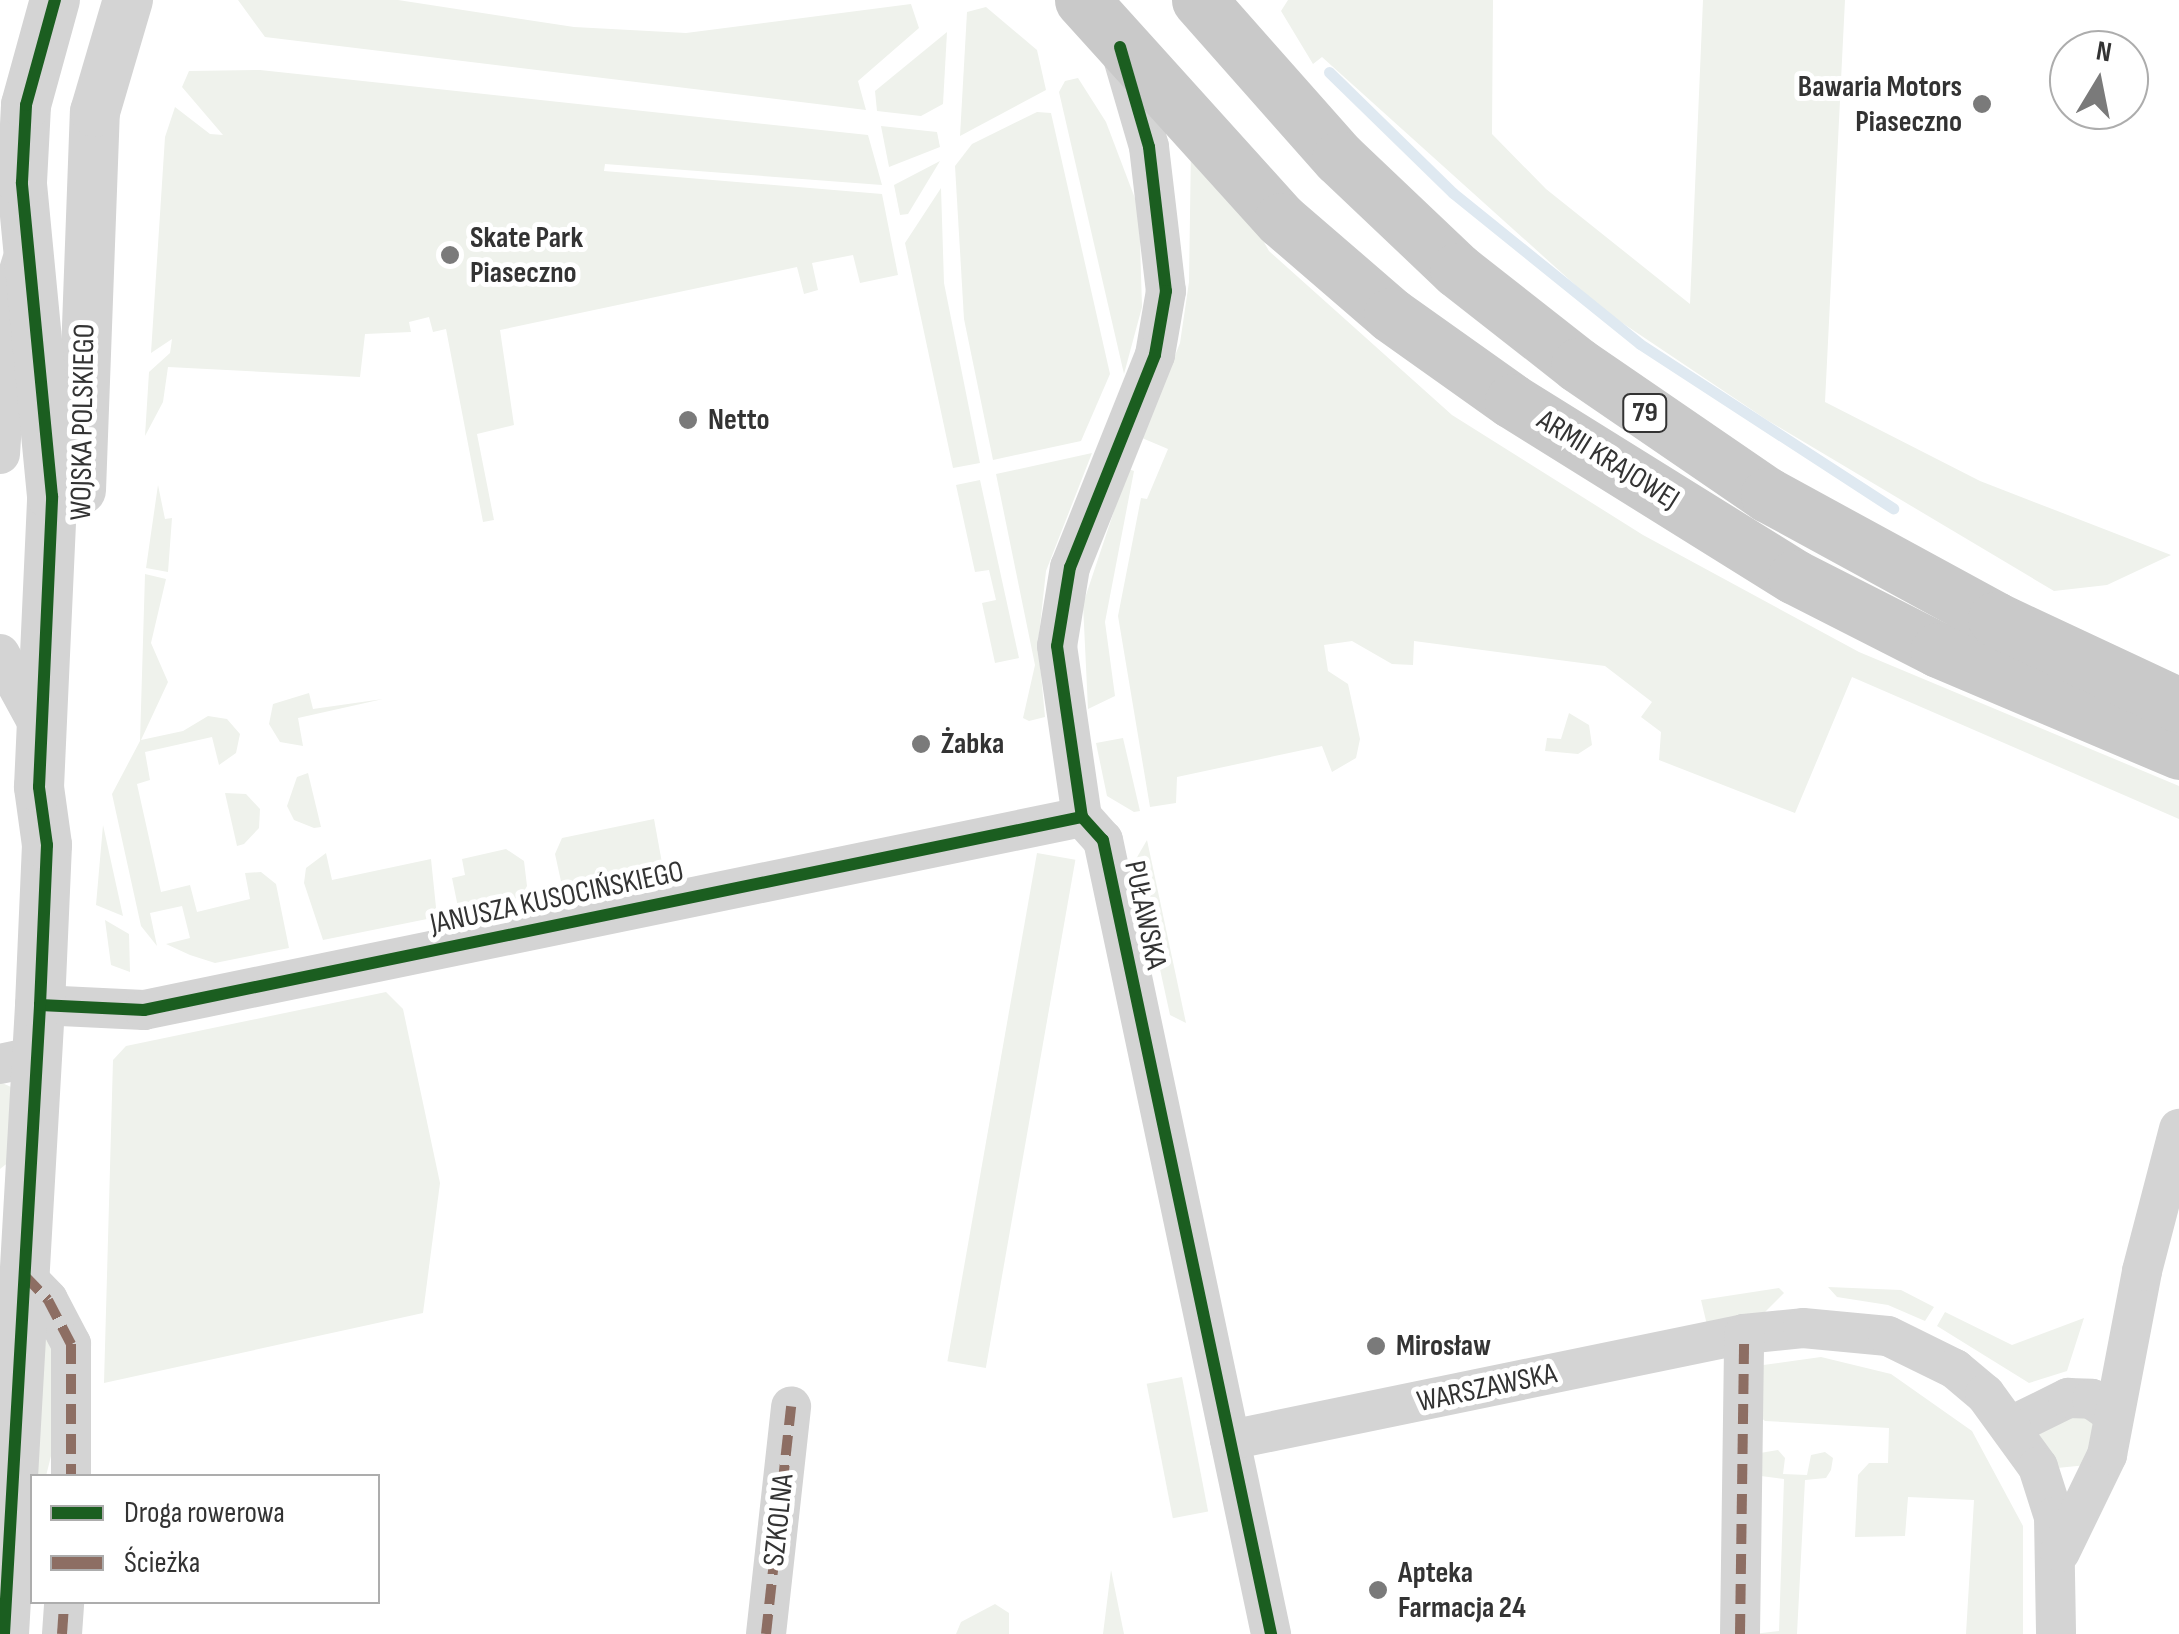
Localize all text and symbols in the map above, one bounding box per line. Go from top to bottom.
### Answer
north arrow [2049,30,2149,130]
text: N [2094,34,2114,69]
place label: Bawaria Motors Piaseczno [1798,69,1962,140]
marker: Bawaria Motors Piaseczno [1971,93,1993,115]
place label: Skate Park Piaseczno [470,220,583,290]
marker: Skate Park Piaseczno [439,244,461,266]
street label: WOJSKA POLSKIEGO [63,323,103,521]
road number: 79 [1620,390,1670,436]
place label: Netto [708,402,770,438]
street label: ARMII KRAJOWEJ [1530,402,1686,518]
marker: Netto [677,409,699,431]
place label: Żabka [941,726,1004,762]
marker: Żabka [910,733,932,755]
street label: JANUSZA KUSOCIŃSKIEGO [427,854,687,942]
street label: PUŁAWSKA [1116,858,1174,972]
place label: Mirosław [1396,1328,1491,1364]
marker: Mirosław [1365,1335,1387,1357]
street label: WARSZAWSKA [1414,1356,1560,1420]
street label: SZKOLNA [756,1472,802,1568]
legend [30,1474,380,1604]
text: Droga rowerowa [124,1495,285,1531]
text: Ścieżka [124,1545,200,1581]
place label: Apteka Farmacja 24 [1398,1555,1526,1626]
marker: Apteka Farmacja 24 [1367,1579,1389,1601]

